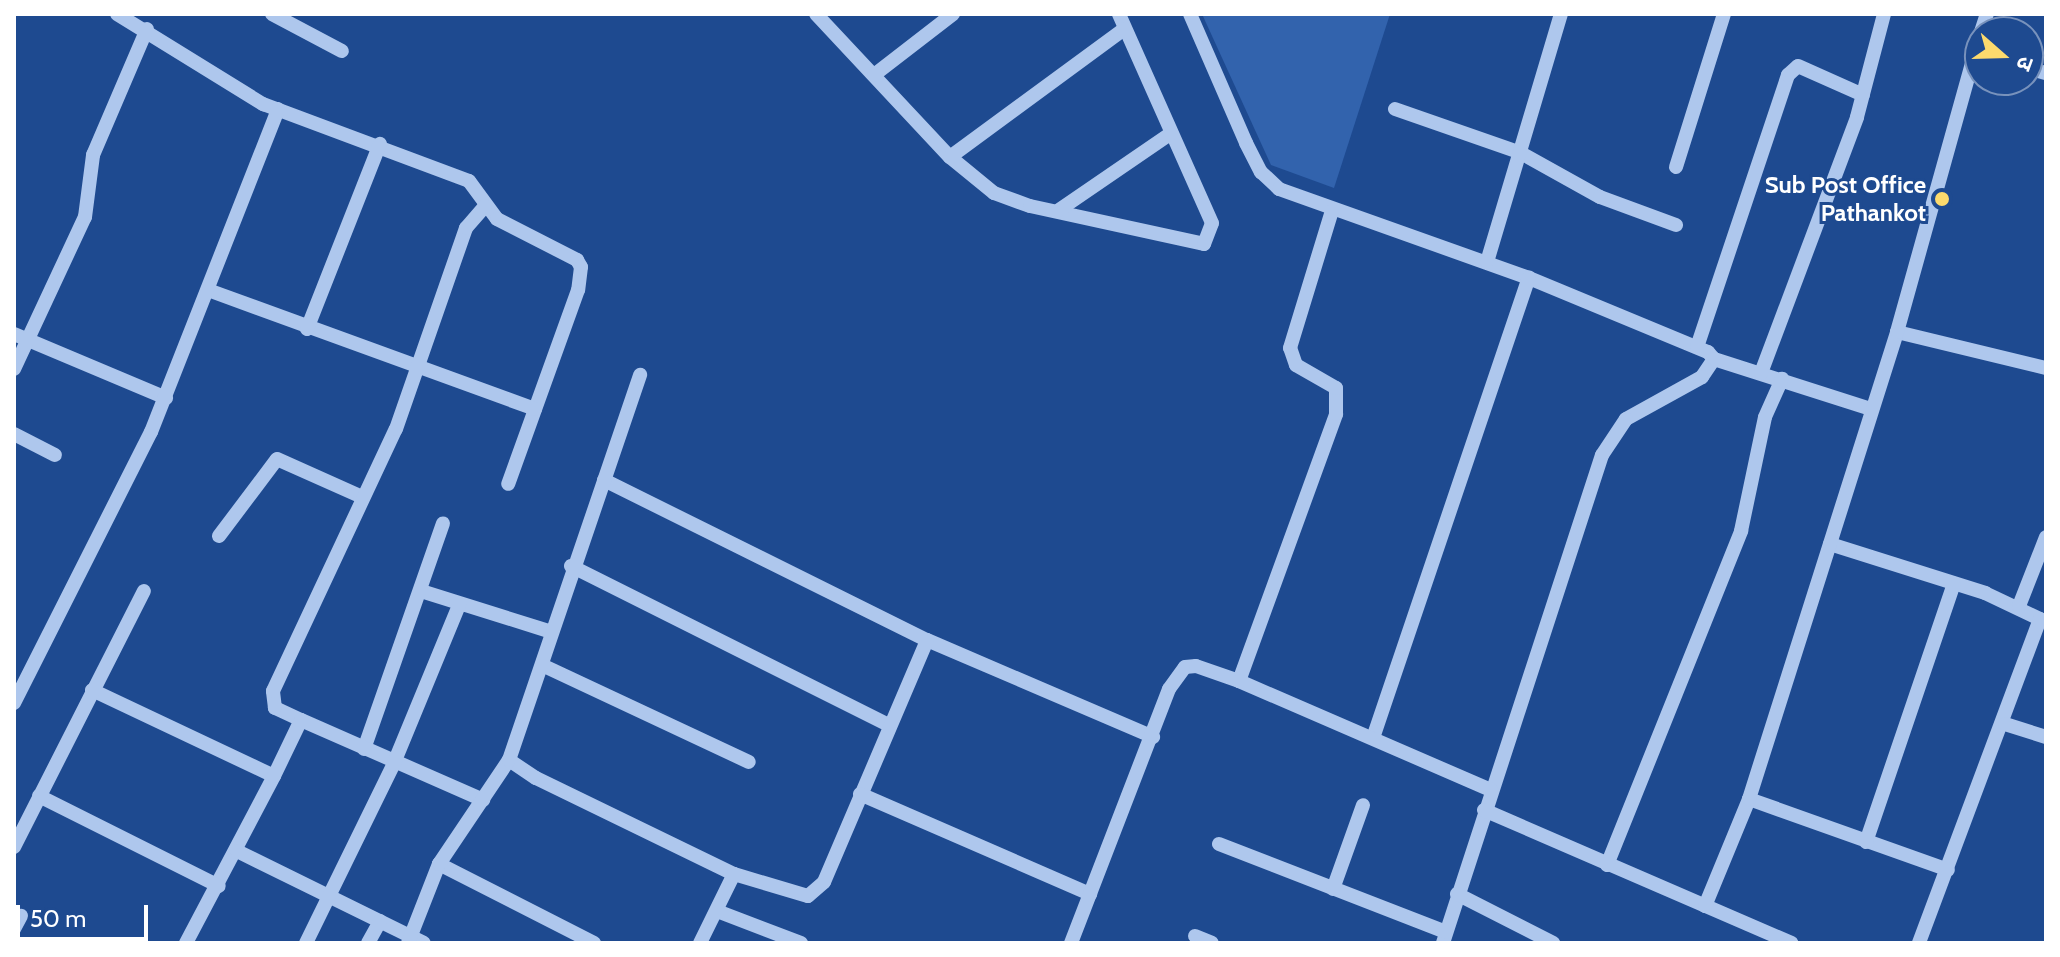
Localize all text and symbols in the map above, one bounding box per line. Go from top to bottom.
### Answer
north arrow [1964,16,2044,96]
text: उ [2010,53,2040,74]
place label: Sub Post Office Pathankot [1765,171,1926,227]
marker: Sub Post Office Pathankot [1933,190,1951,208]
scale bar [20,889,152,939]
text: 50 m [30,904,86,933]

